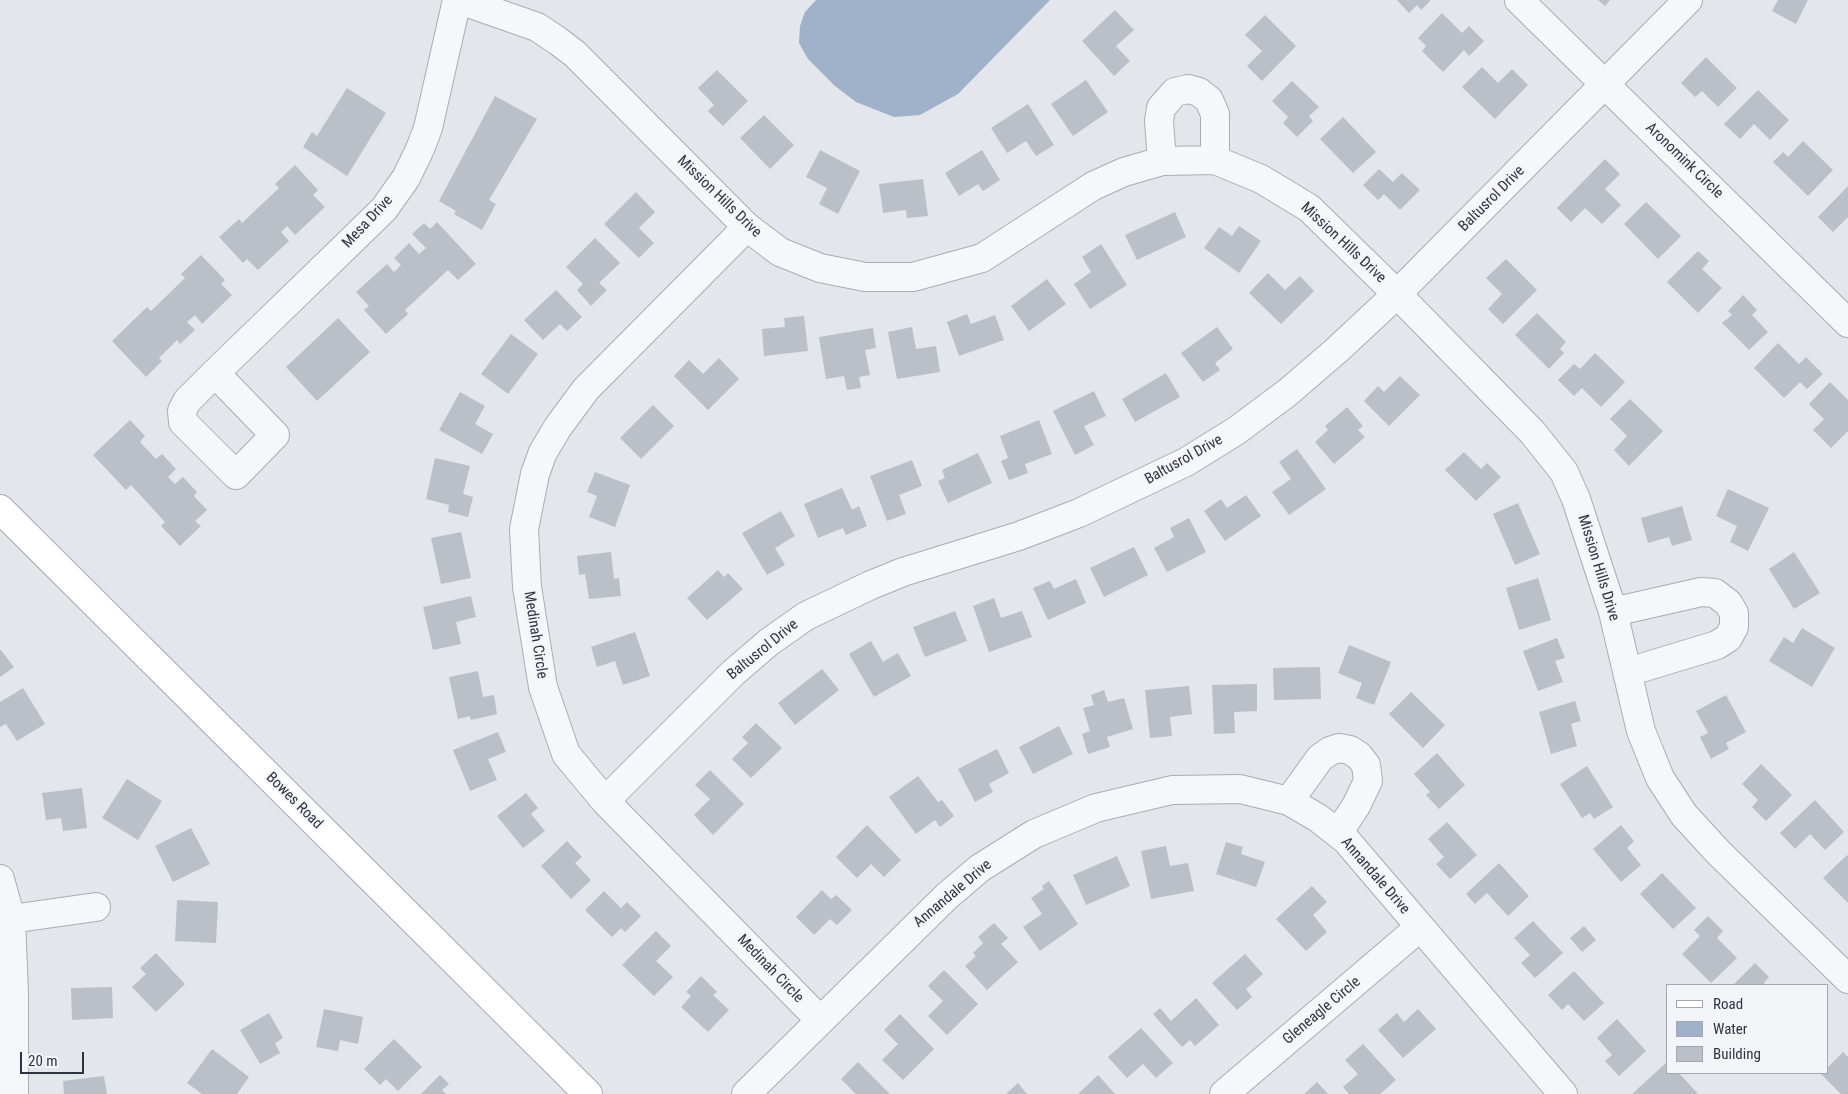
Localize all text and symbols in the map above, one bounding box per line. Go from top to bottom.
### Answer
street label: Aronomink Circle [1641,119,1727,203]
street label: Mission Hills Drive [673,152,765,242]
street label: Baltusrol Drive [1455,162,1529,236]
street label: Mesa Drive [339,192,397,252]
street label: Mission Hills Drive [1297,199,1389,287]
street label: Baltusrol Drive [1142,431,1226,489]
street label: Mission Hills Drive [1573,513,1623,623]
street label: Medinah Circle [519,590,551,680]
street label: Baltusrol Drive [724,616,802,684]
street label: Bowes Road [262,769,326,833]
street label: Annandale Drive [1337,834,1413,918]
street label: Annandale Drive [910,856,996,932]
street label: Medinah Circle [733,931,807,1007]
street label: Gleneagle Circle [1279,973,1365,1049]
legend [1666,984,1828,1074]
text: Road [1713,995,1743,1013]
text: Water [1713,1020,1747,1038]
scale bar [22,1042,86,1074]
text: Building [1713,1045,1761,1063]
text: 20 m [28,1052,58,1070]

